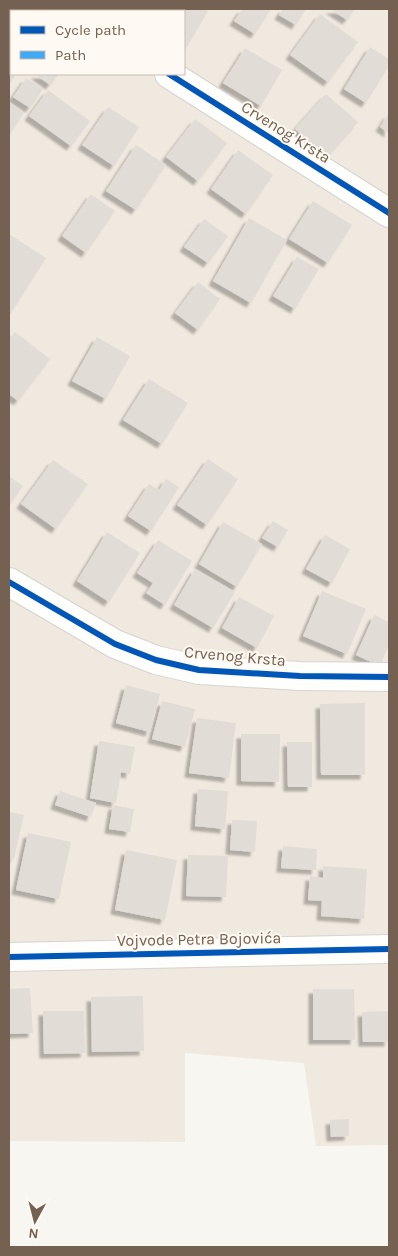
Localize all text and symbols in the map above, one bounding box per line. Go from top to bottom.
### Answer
legend [10,10,185,75]
text: Cycle path [55,21,126,39]
text: Path [55,46,86,64]
street label: Crvenog Krsta [238,97,334,167]
street label: Crvenog Krsta [183,642,287,670]
street label: Vojvode Petra Bojovića [117,928,281,950]
north arrow [10,1196,60,1246]
text: N [27,1224,39,1242]

